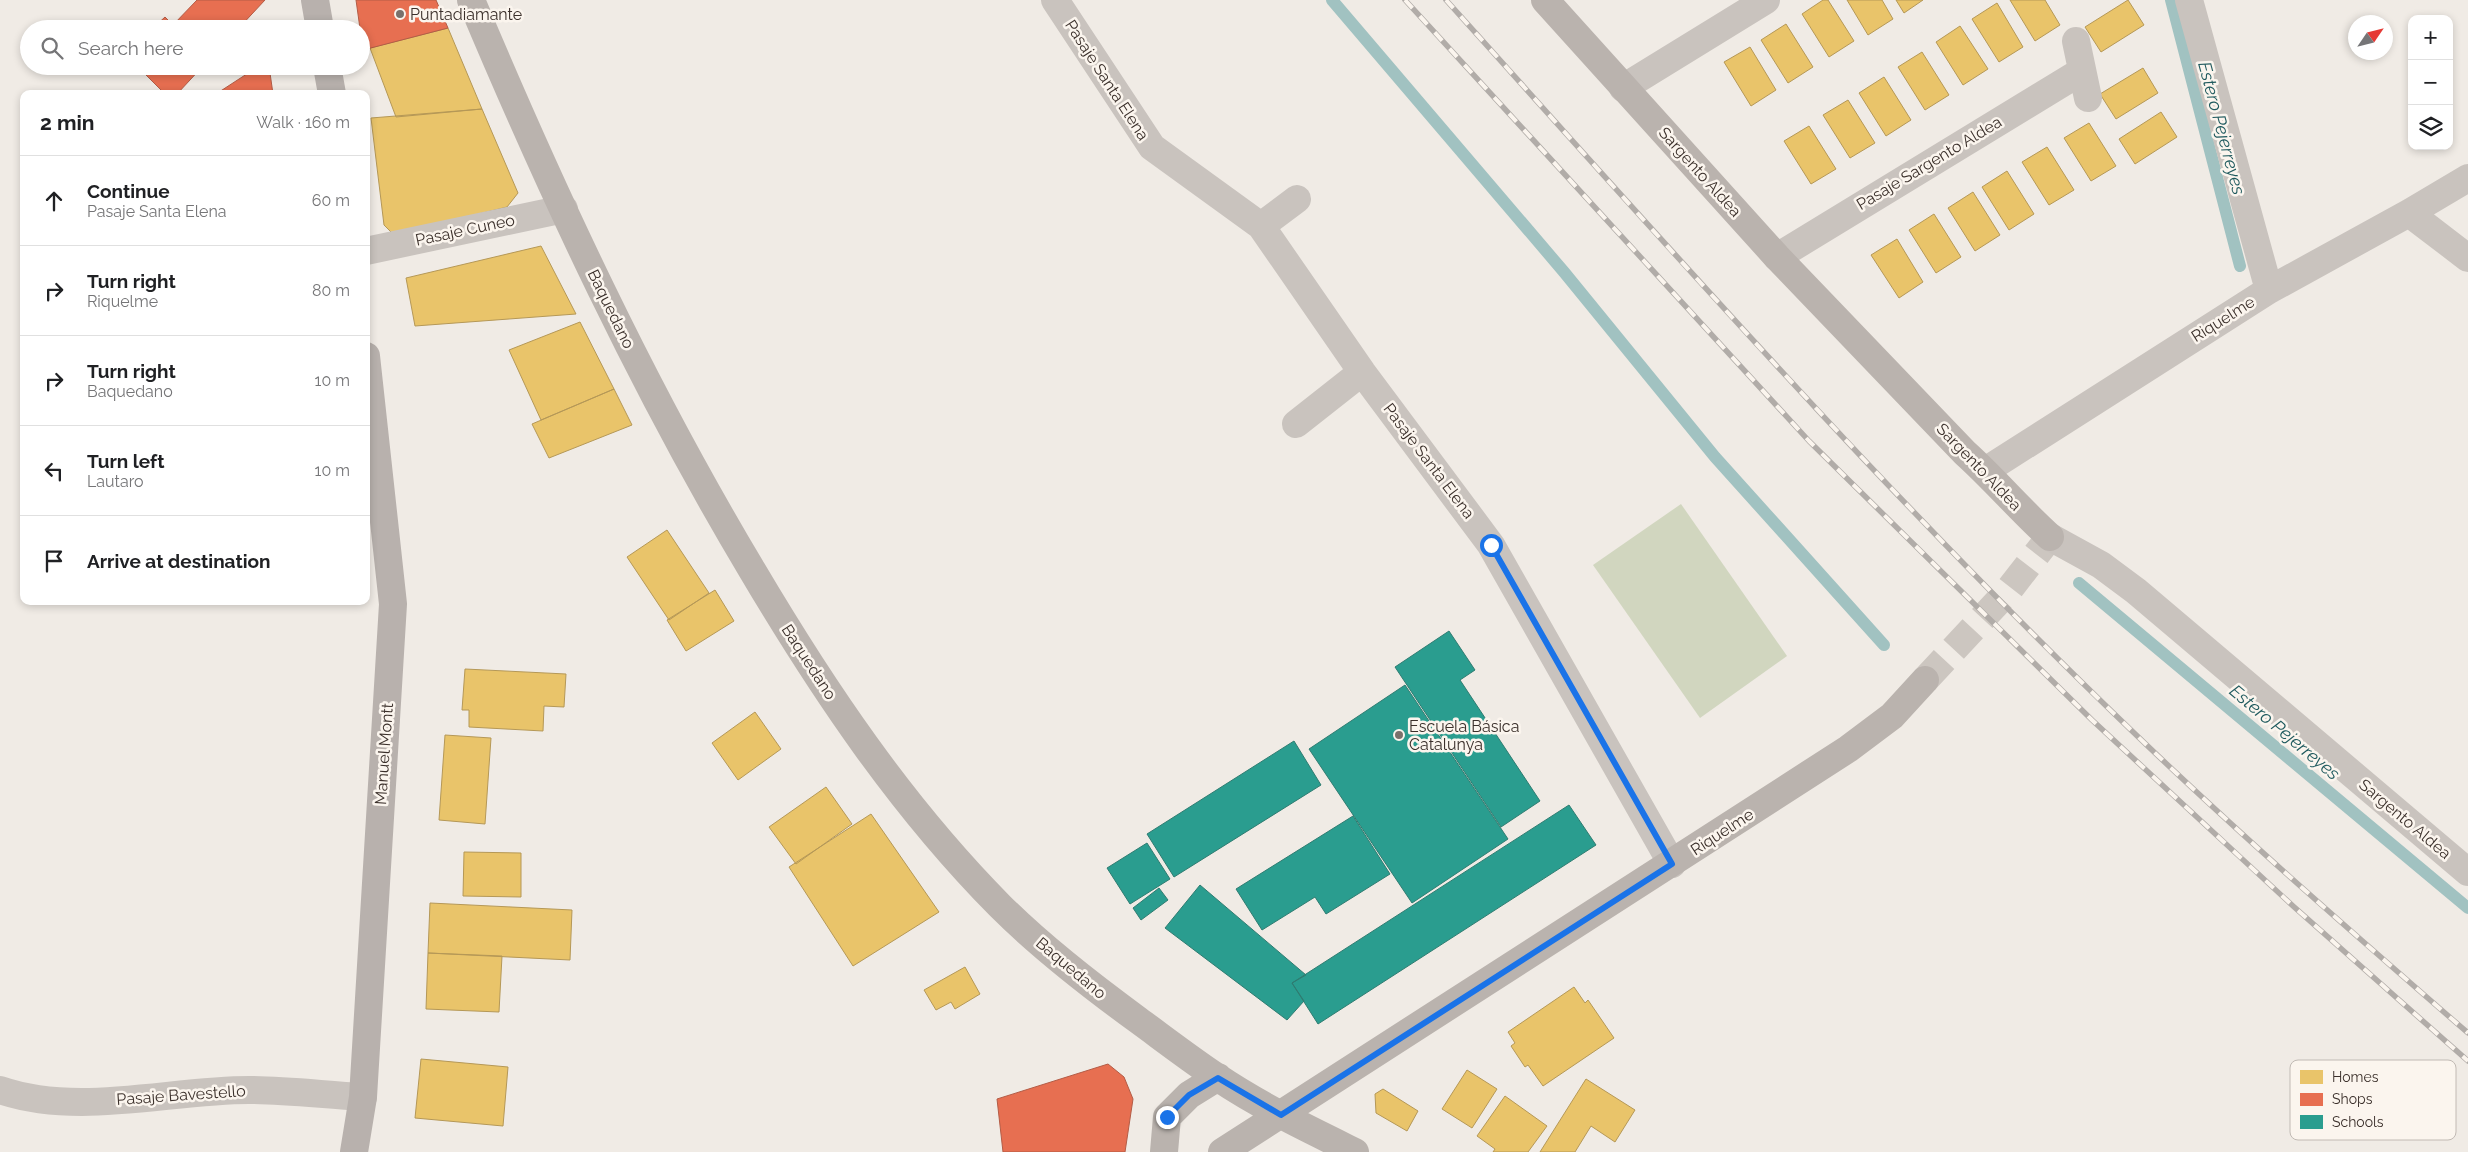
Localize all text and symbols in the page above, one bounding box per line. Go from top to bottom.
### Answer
place label: Puntadiamante [410,5,522,24]
marker: Puntadiamante [394,8,406,20]
north arrow [2348,15,2393,60]
map controls [2408,15,2453,150]
button: + [2408,15,2453,60]
street label: Pasaje Santa Elena [1061,16,1153,144]
search box [20,20,370,75]
icon: search [38,34,66,62]
text: Search here [78,37,184,59]
water label: Estero Pejerreyes [2194,59,2250,197]
button: − [2408,60,2453,105]
button: layers [2408,105,2453,150]
text: 2 min [40,110,94,135]
street label: Pasaje Sargento Aldea [1853,112,2005,214]
text: Walk · 160 m [256,113,350,132]
street label: Sargento Aldea [1655,123,1745,221]
text: Continue [87,180,170,202]
icon: ahead [40,187,68,215]
text: 60 m [312,191,350,210]
text: Pasaje Santa Elena [87,202,226,221]
street label: Pasaje Cuneo [414,210,516,250]
street label: Baquedano [584,266,638,352]
text: Turn right [87,270,176,292]
icon: right [40,277,68,305]
text: 80 m [312,281,350,300]
text: Riquelme [87,292,158,311]
street label: Riquelme [2188,292,2258,346]
text: Turn right [87,360,176,382]
icon: right [40,367,68,395]
text: 10 m [315,371,350,390]
text: Baquedano [87,382,173,401]
street label: Pasaje Santa Elena [1379,400,1479,522]
street label: Sargento Aldea [1933,419,2025,515]
text: Turn left [87,450,164,472]
icon: left [40,457,68,485]
text: 10 m [315,461,350,480]
text: Lautaro [87,472,144,491]
route start [1480,534,1503,557]
icon: arrive [40,547,68,575]
text: Arrive at destination [87,550,271,572]
street label: Baquedano [778,621,840,703]
water label: Estero Pejerreyes [2226,680,2345,784]
street label: Manuel Montt [371,702,397,806]
place label: Escuela Básica Catalunya [1409,717,1519,754]
marker: Escuela Básica Catalunya [1393,729,1405,741]
street label: Sargento Aldea [2355,775,2455,863]
street label: Riquelme [1687,805,1757,859]
street label: Baquedano [1032,933,1110,1003]
legend [2290,1060,2456,1140]
text: Homes [2332,1069,2379,1085]
street label: Pasaje Bavestello [116,1081,246,1109]
text: Shops [2332,1091,2373,1107]
route end [1156,1106,1179,1129]
text: Schools [2332,1114,2384,1130]

